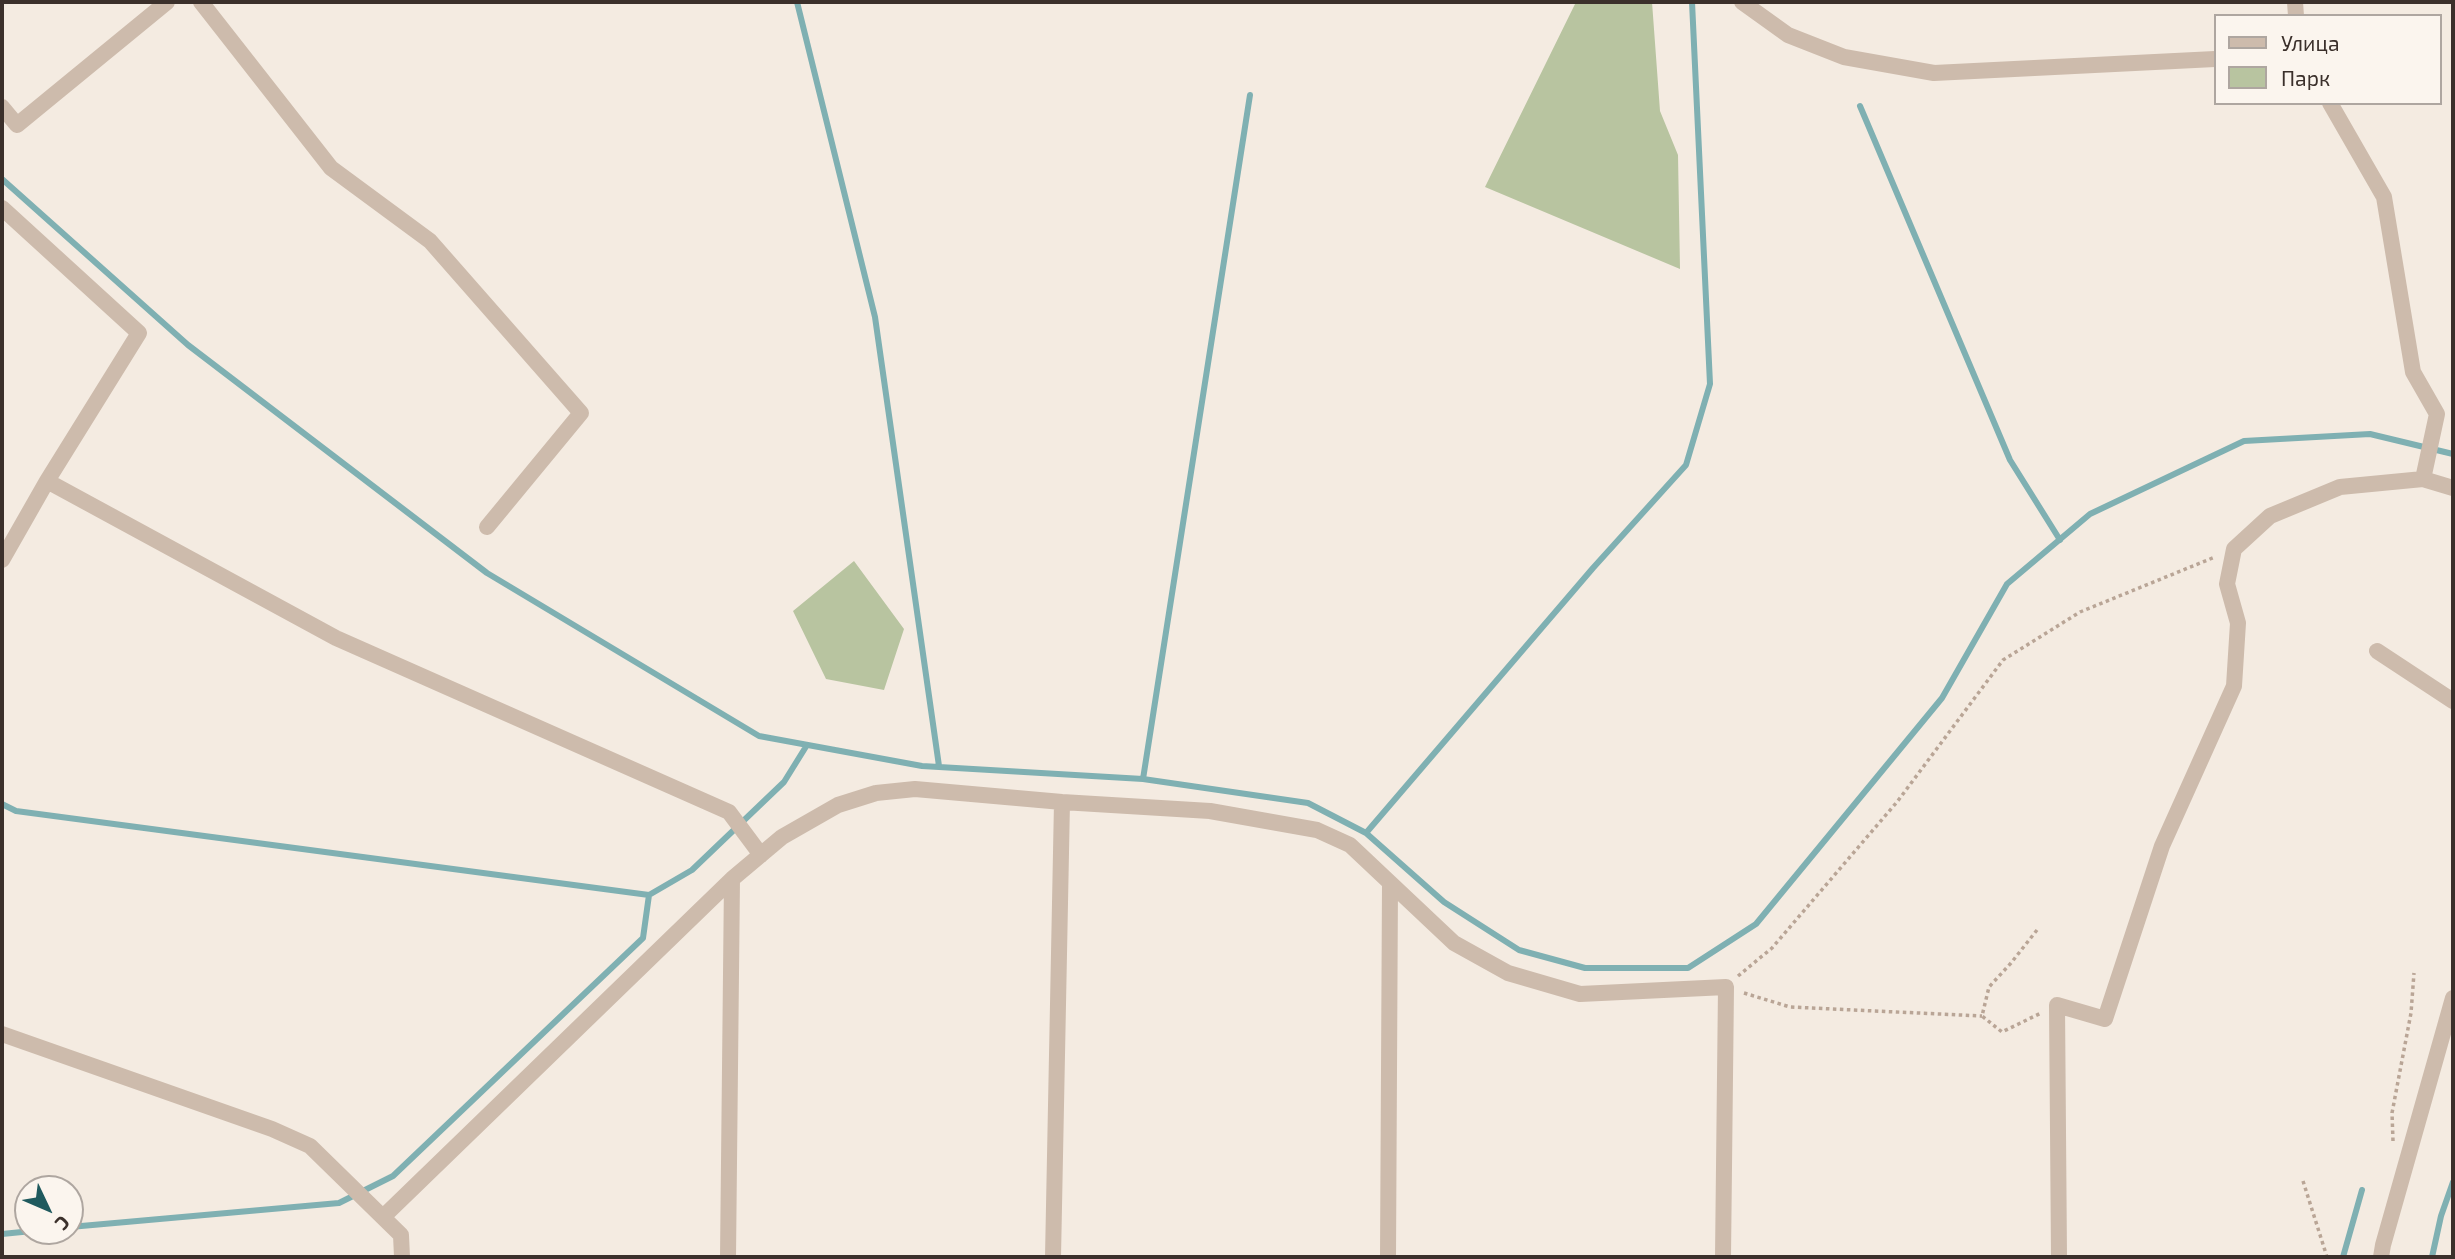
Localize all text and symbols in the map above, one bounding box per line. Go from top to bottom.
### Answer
legend [2214,14,2441,105]
text: Улица [2281,30,2340,55]
text: Парк [2281,65,2330,90]
north arrow [14,1175,84,1245]
text: С [51,1212,75,1236]

